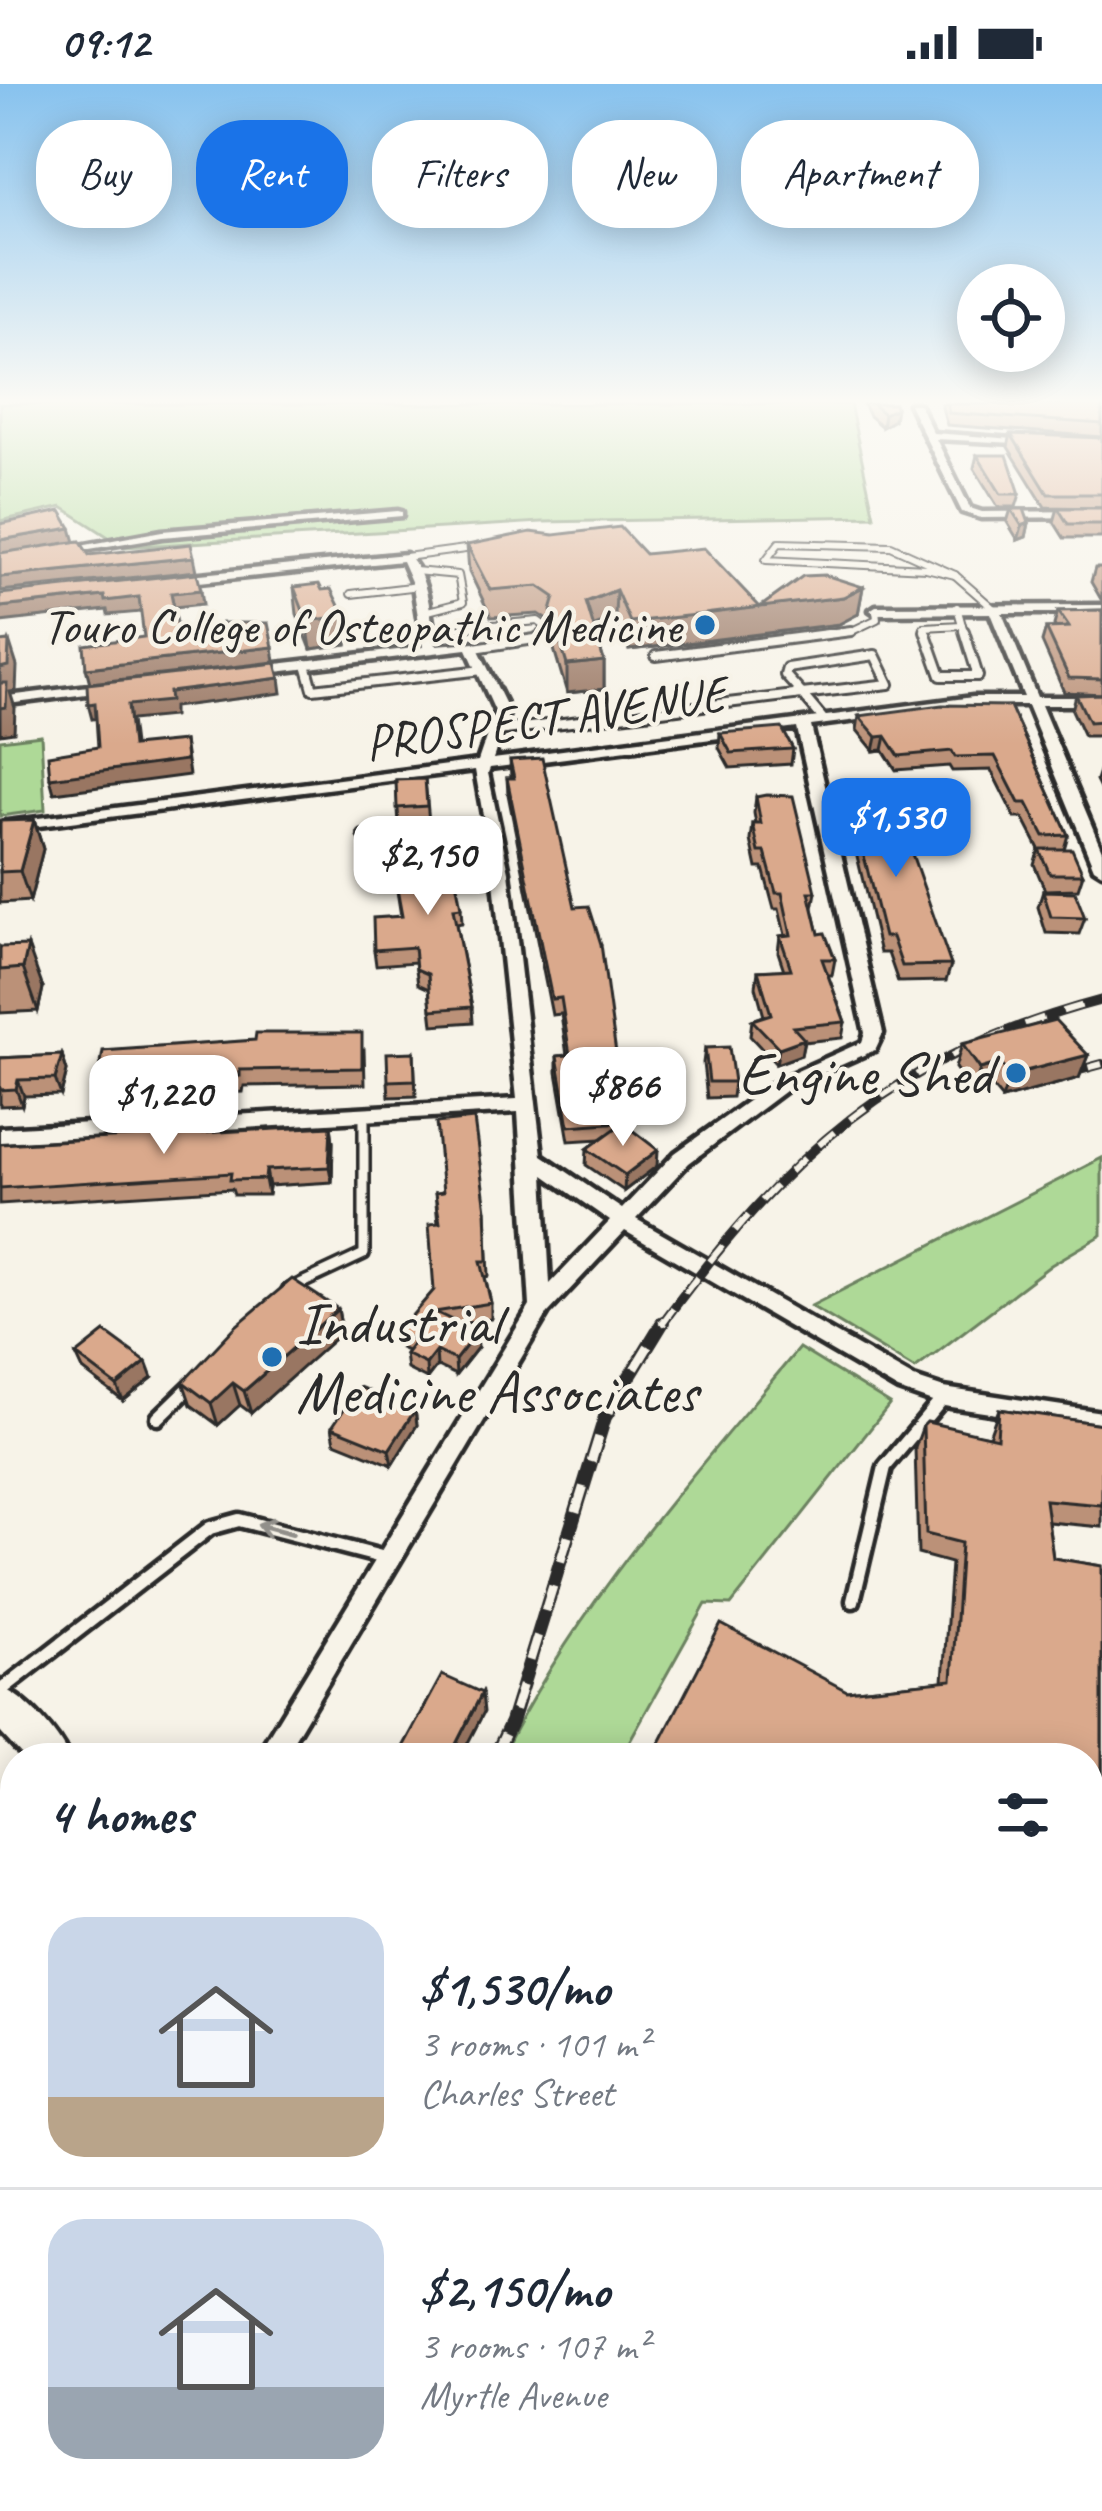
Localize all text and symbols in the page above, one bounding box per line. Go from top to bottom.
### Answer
text: 09:12 [60,14,149,71]
chip: Buy [36,120,172,228]
chip: Rent [196,120,348,228]
chip: Filters [372,120,548,228]
chip: New [572,120,717,228]
chip: Apartment [741,120,979,228]
map controls [957,264,1065,372]
button: locate [957,264,1065,372]
place label: Touro College of Osteopathic Medicine [42,594,684,658]
marker: Touro College of Osteopathic Medicine [692,612,718,638]
street label: PROSPECT AVENUE [361,660,735,775]
pin: $1,530 [798,778,994,880]
text: $1,530 [849,792,943,841]
pin: $2,150 [330,816,526,918]
text: $2,150 [381,830,475,879]
place label: Engine Shed [738,1036,1000,1112]
pin: $866 [552,1047,694,1149]
pin: $1,220 [66,1055,262,1157]
marker: Engine Shed [1003,1060,1029,1086]
text: $866 [587,1061,659,1110]
text: $1,220 [116,1069,212,1118]
place label: Industrial Medicine Associates [296,1285,703,1430]
marker: Industrial Medicine Associates [259,1344,285,1370]
one-way arrow [257,1517,295,1539]
icon: filters [990,1782,1056,1848]
text: 4 homes [48,1783,192,1847]
text: $1,530/mo [420,1956,609,2020]
icon: home [144,1965,288,2109]
text: 3 rooms · 101 m² [420,2020,648,2069]
text: Charles Street [420,2069,614,2118]
text: $2,150/mo [420,2258,609,2322]
icon: home [144,2267,288,2411]
text: 3 rooms · 107 m² [420,2322,648,2371]
text: Myrtle Avenue [420,2371,606,2420]

